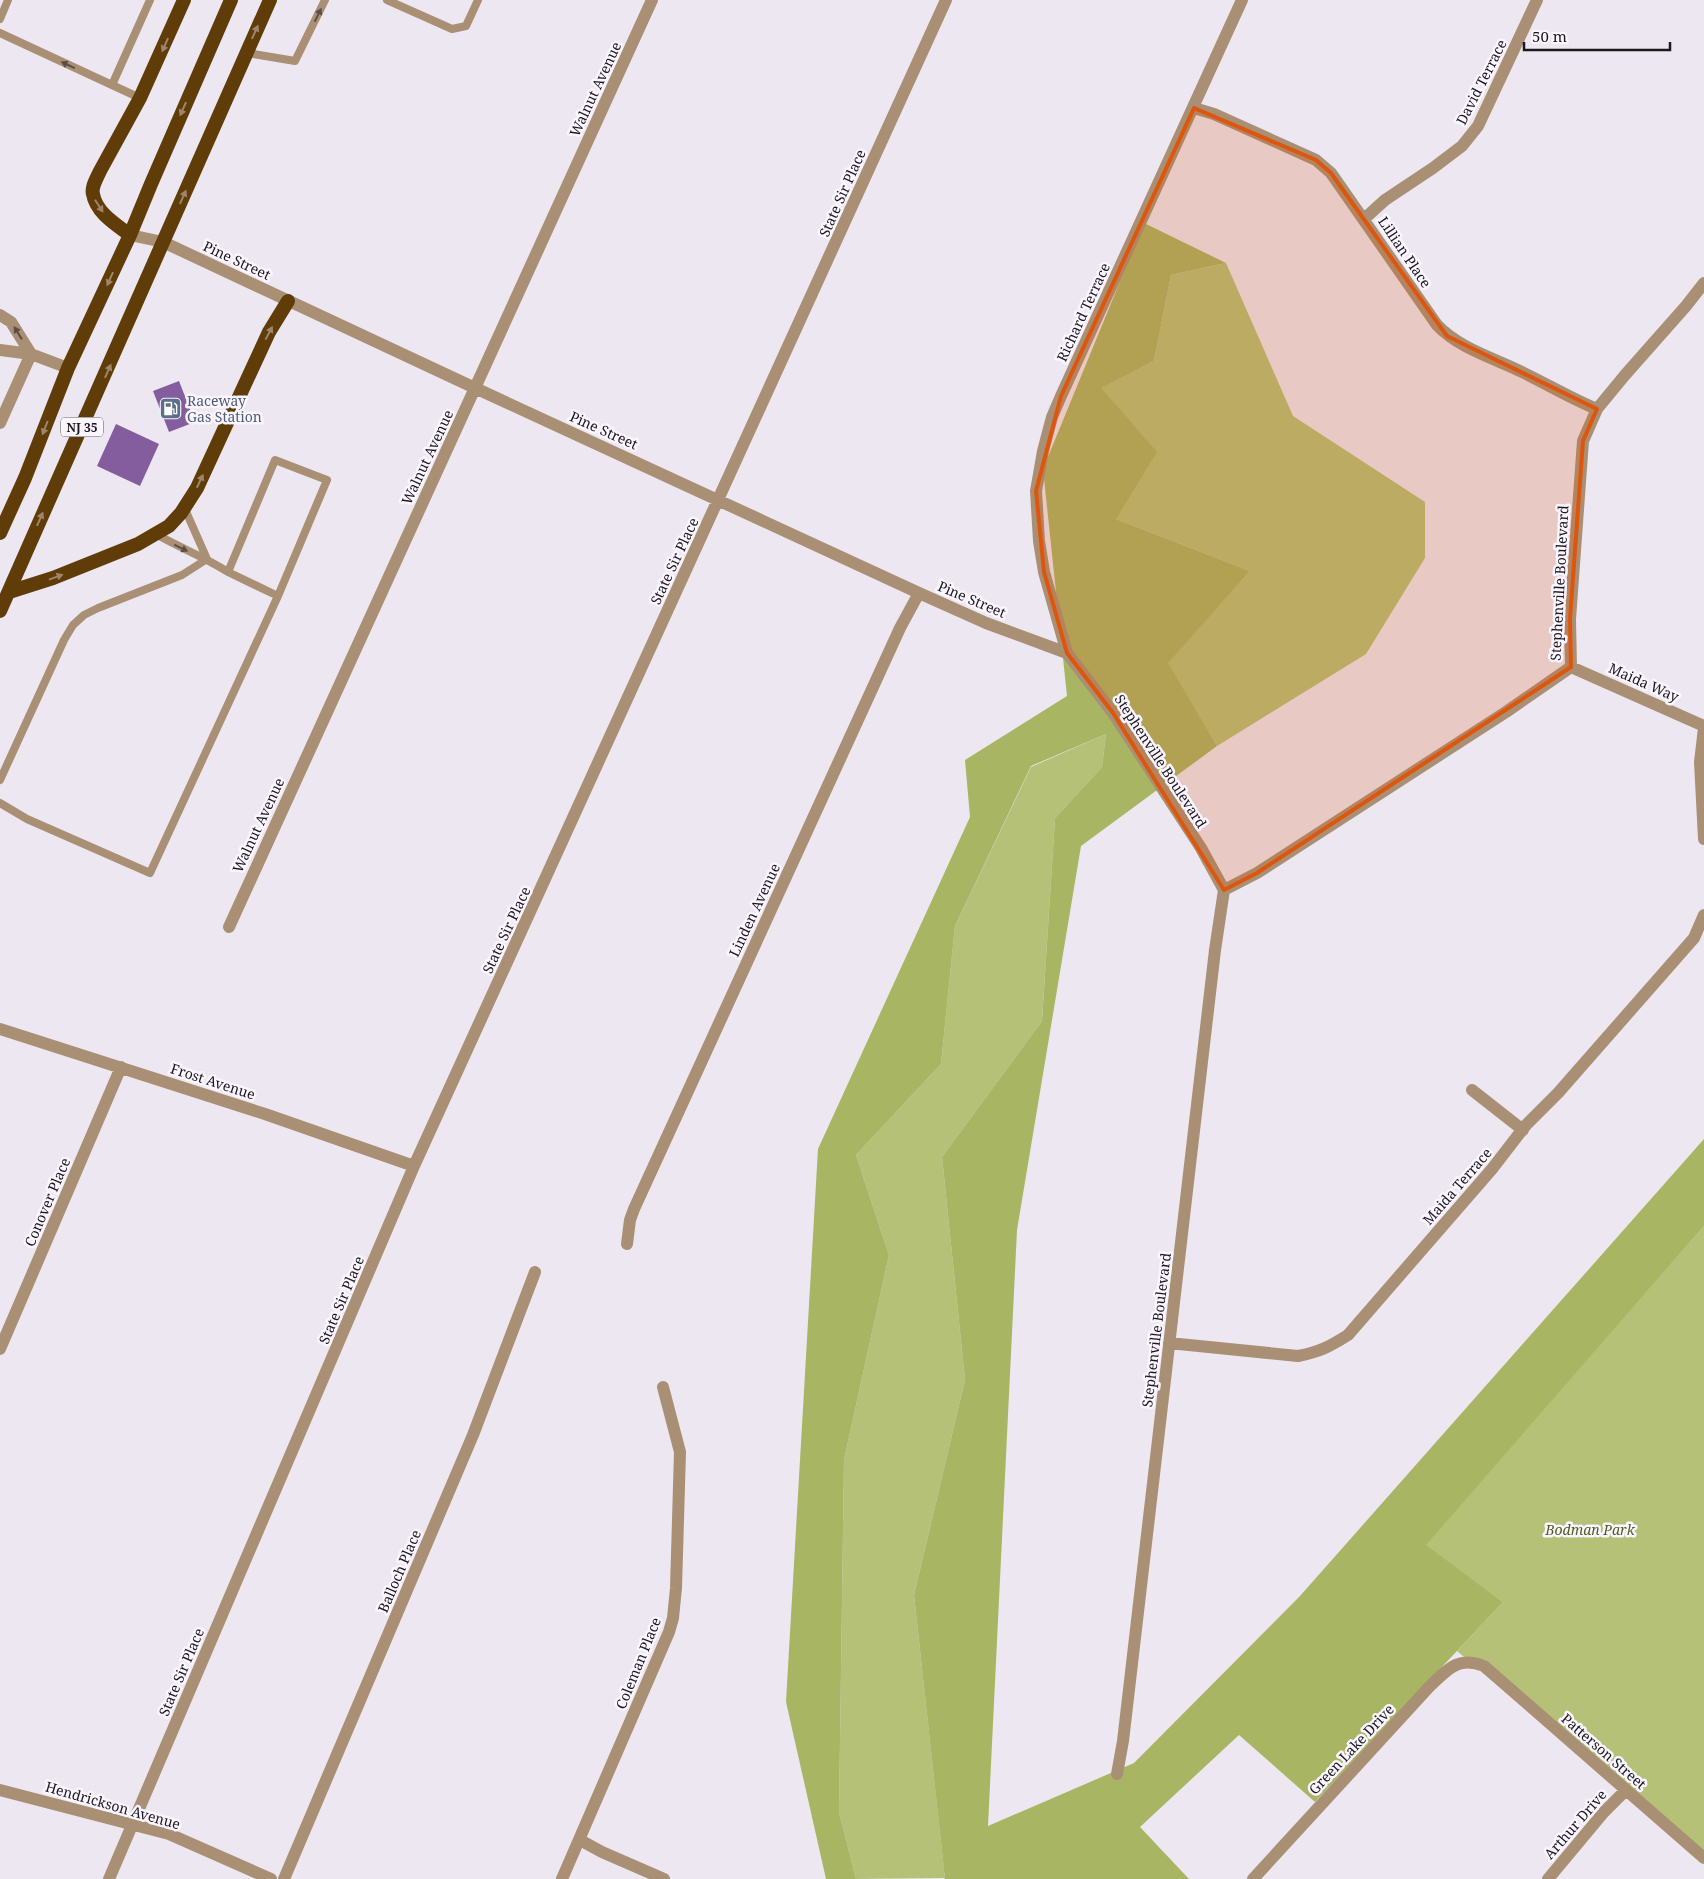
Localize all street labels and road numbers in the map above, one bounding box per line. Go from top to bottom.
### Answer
street label: David Terrace [1451,36,1511,128]
street label: Walnut Avenue [565,39,625,139]
street label: State Sir Place [814,146,870,240]
street label: Lillian Place [1374,213,1436,291]
street label: Pine Street [200,236,274,284]
street label: Richard Terrace [1052,260,1114,364]
street label: Walnut Avenue [397,407,457,507]
street label: Pine Street [567,407,641,453]
road number: NJ 35 [61,418,103,437]
street label: Stephenville Boulevard [1545,504,1573,661]
street label: State Sir Place [646,514,702,608]
street label: Pine Street [935,576,1009,622]
street label: Maida Way [1606,658,1682,706]
street label: Stephenville Boulevard [1111,691,1212,832]
street label: Walnut Avenue [228,775,288,875]
street label: Linden Avenue [724,860,784,960]
street label: State Sir Place [478,883,534,977]
street label: Frost Avenue [168,1058,258,1104]
street label: Maida Terrace [1418,1143,1496,1229]
street label: Conover Place [20,1155,74,1249]
street label: Stephenville Boulevard [1137,1251,1175,1408]
street label: State Sir Place [314,1253,368,1347]
street label: Balloch Place [373,1527,425,1615]
street label: Coleman Place [611,1614,665,1712]
street label: State Sir Place [154,1625,208,1719]
street label: Green Lake Drive [1304,1700,1398,1798]
street label: Patterson Street [1558,1709,1650,1793]
street label: Hendrickson Avenue [43,1777,183,1833]
street label: Arthur Drive [1540,1785,1610,1863]

